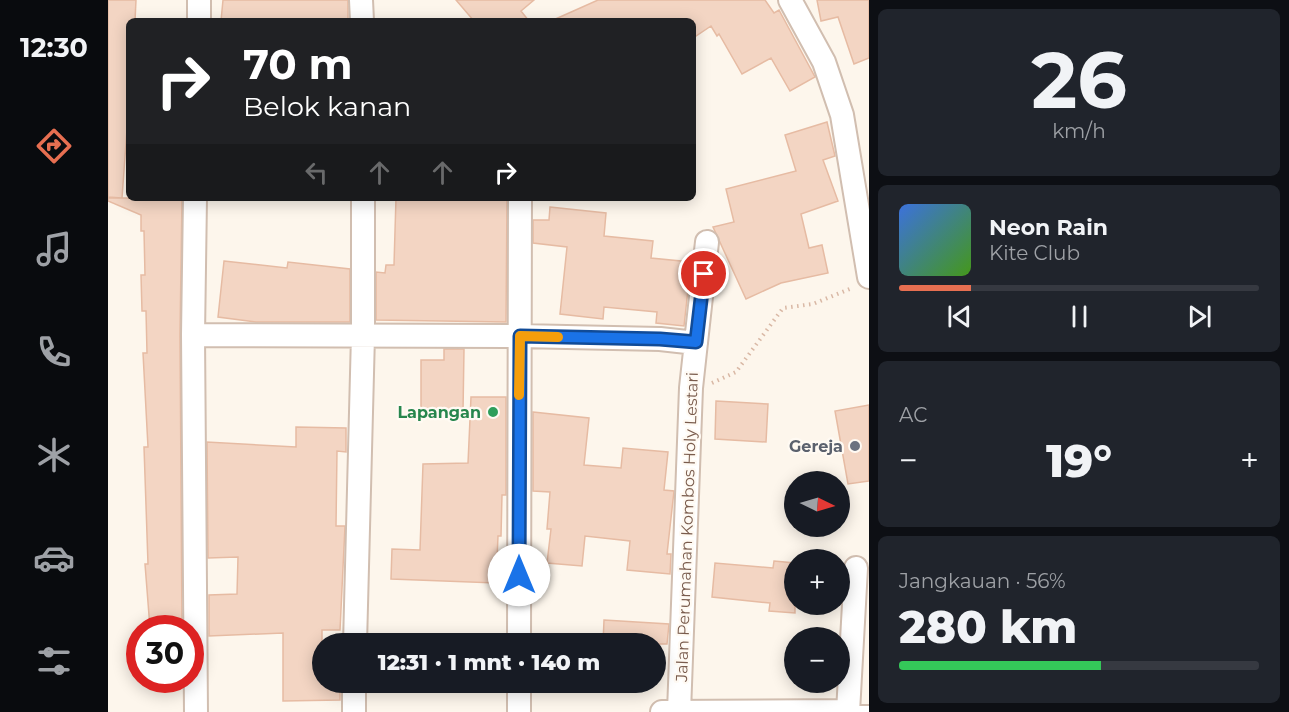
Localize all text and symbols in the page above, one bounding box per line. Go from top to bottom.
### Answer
text: 12:30 [20,31,88,64]
text: 26 [1031,32,1127,128]
text: 70 m [243,38,353,90]
icon: right [144,42,222,120]
text: Belok kanan [243,90,411,123]
text: km/h [1052,119,1106,143]
icon: directions [33,125,75,167]
icon: left [300,156,333,189]
icon: ahead [363,156,396,189]
icon: ahead [426,156,459,189]
icon: right [489,156,522,189]
text: Neon Rain [989,214,1108,241]
icon: music [33,228,75,270]
text: Kite Club [989,241,1080,265]
pin [678,248,729,299]
icon: arrive [687,257,720,290]
icon: previous [943,300,976,333]
icon: pause [1063,300,1096,333]
icon: next [1183,300,1216,333]
icon: phone [33,331,75,373]
street label: Jalan Perumahan Kombos Holy Lestari [672,372,702,683]
place label: Lapangan [397,403,481,422]
text: AC [899,403,927,427]
marker: Lapangan [486,405,500,419]
text: 19° [1046,433,1112,488]
icon: climate [33,434,75,476]
place label: Gereja [789,437,843,456]
marker: Gereja [848,439,862,453]
text: − [899,440,918,480]
text: + [1240,440,1259,480]
north arrow [784,471,850,537]
map controls [784,471,850,693]
icon: car [33,537,75,579]
position arrow [487,543,551,607]
button: + [784,549,850,615]
text: Jangkauan · 56% [899,569,1066,593]
text: 280 km [899,599,1077,654]
speed limit sign: 30 [126,615,204,693]
button: − [784,627,850,693]
icon: filters [33,640,75,682]
text: 12:31 · 1 mnt · 140 m [378,649,600,676]

